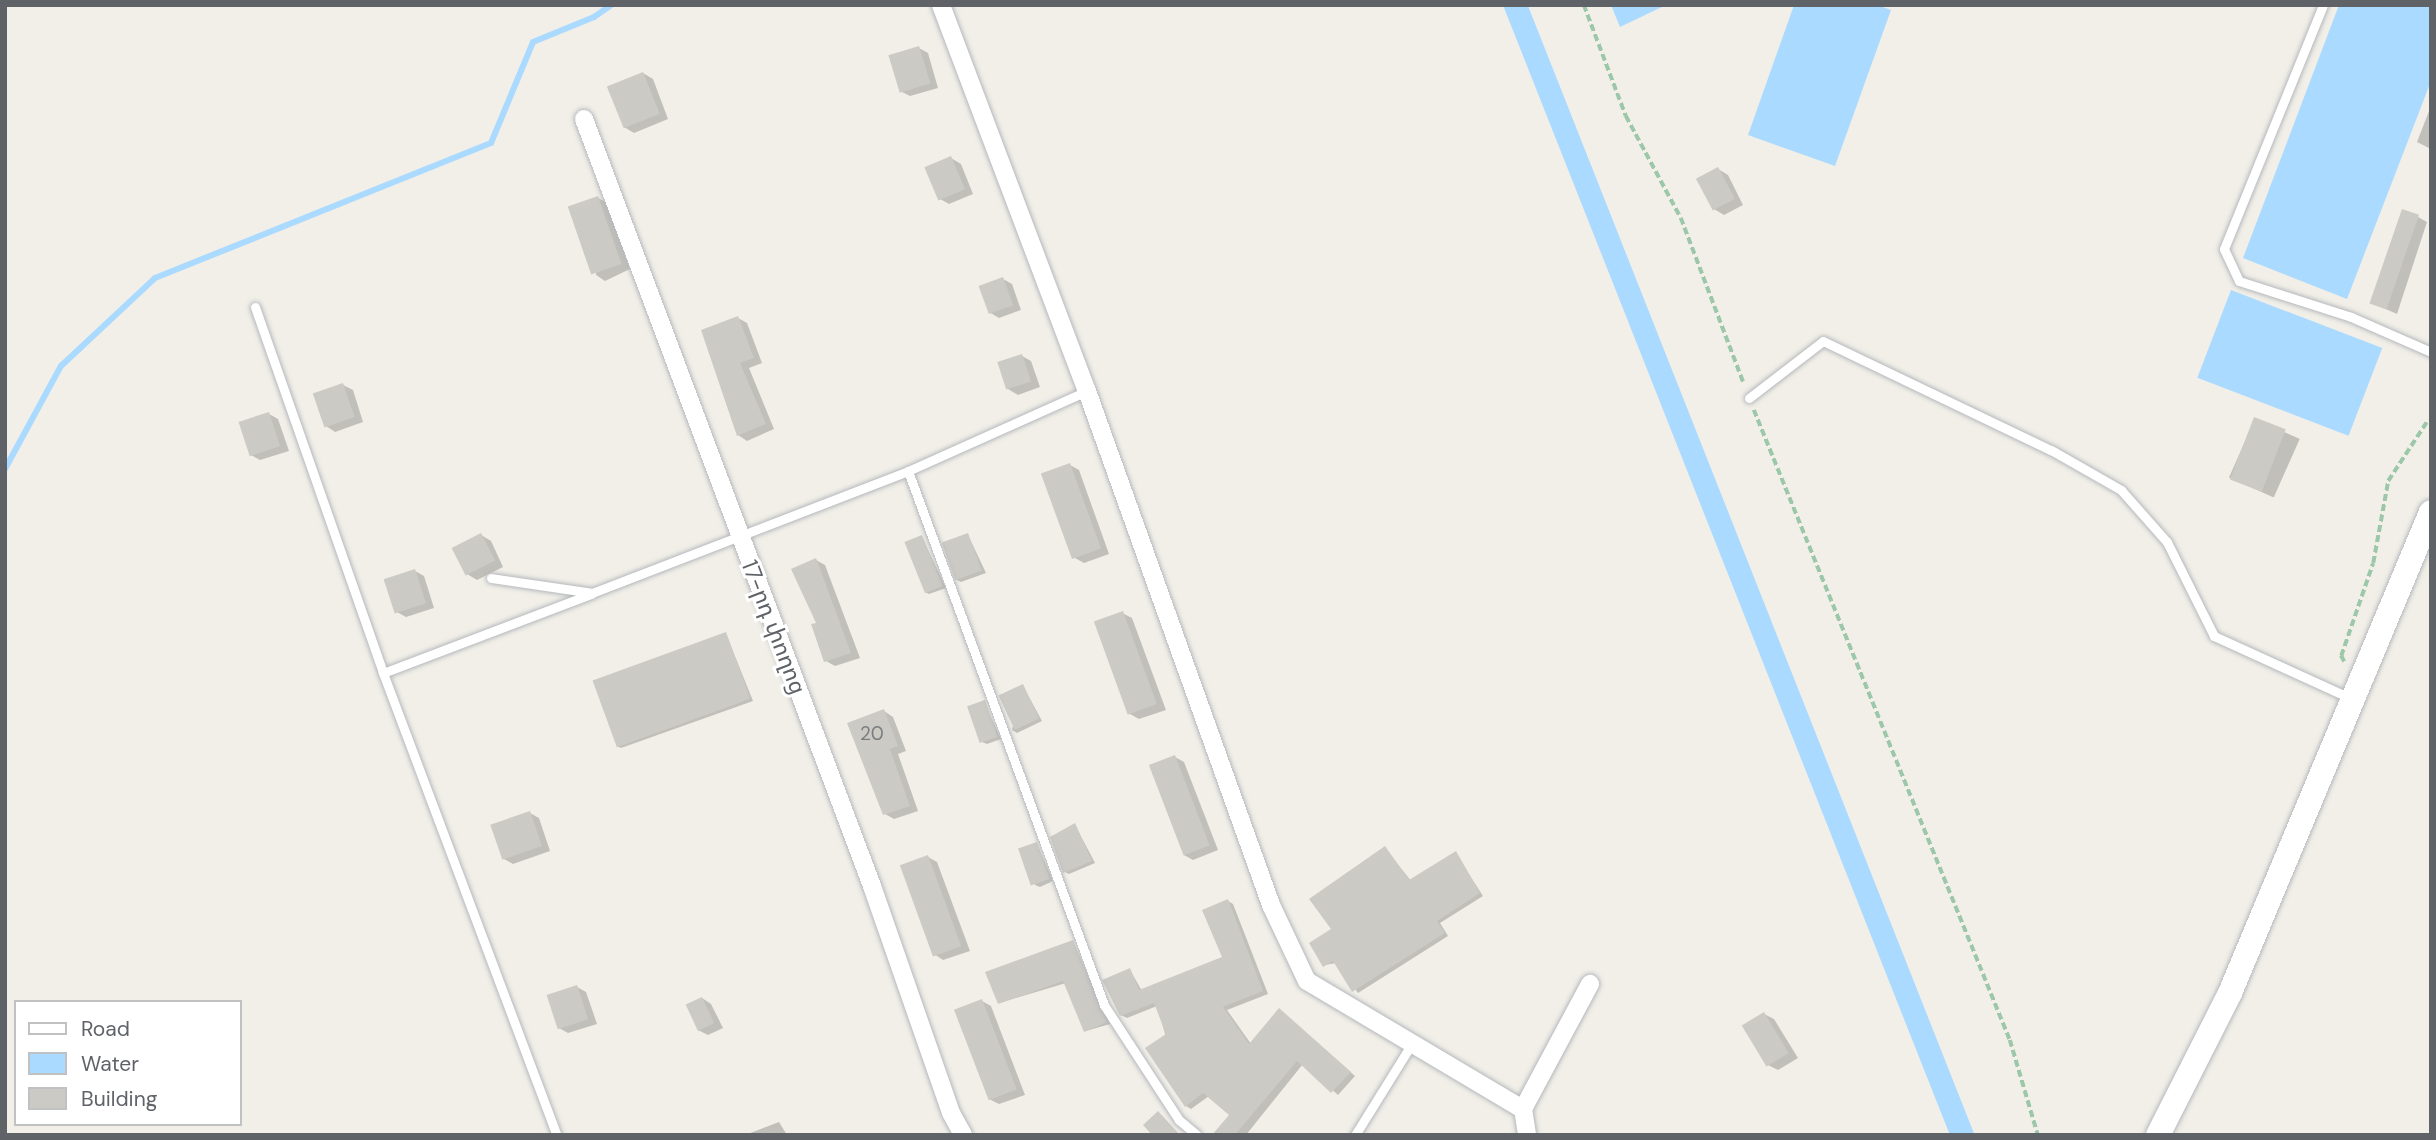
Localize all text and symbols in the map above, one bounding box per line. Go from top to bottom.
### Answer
street label: 17-րդ փողոց [736,556,812,698]
house number: 20 [860,723,884,745]
legend [14,1000,242,1126]
text: Road [81,1015,130,1043]
text: Water [81,1050,139,1078]
text: Building [81,1085,157,1113]

